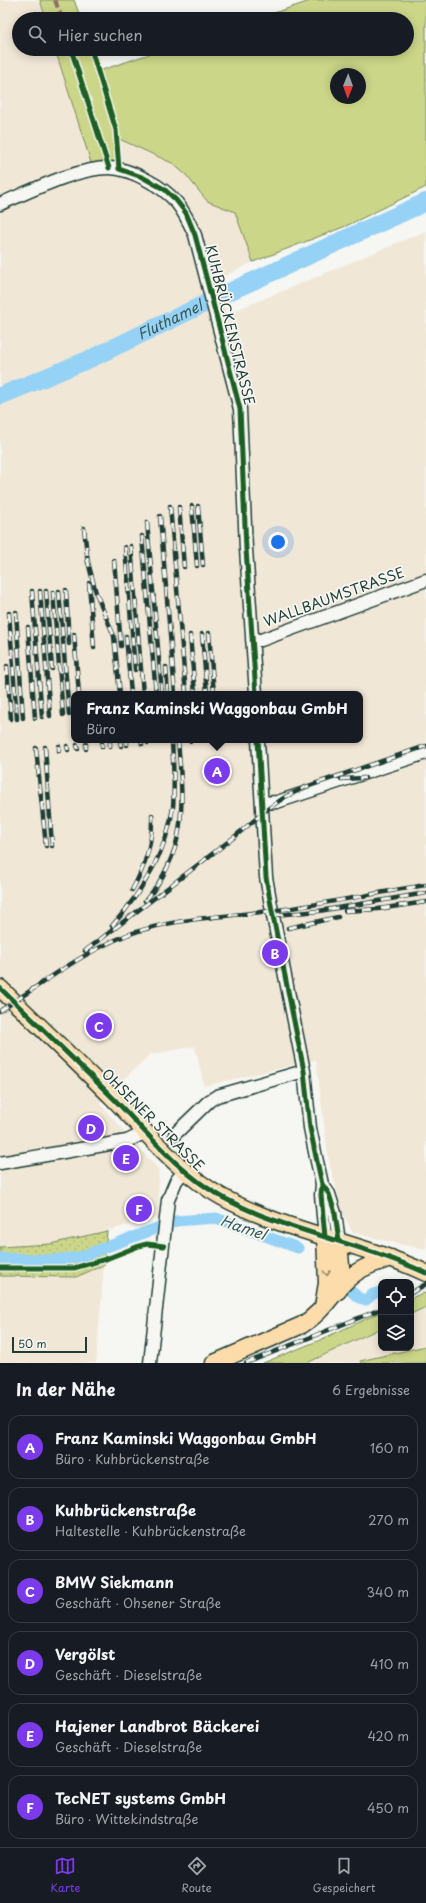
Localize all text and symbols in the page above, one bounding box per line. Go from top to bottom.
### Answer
search box [12,12,414,56]
icon: search [26,23,48,45]
text: Hier suchen [58,23,143,46]
north arrow [330,68,366,104]
street label: KUHBRÜCKENSTRASSE [200,242,261,407]
water label: Fluthamel [133,292,208,345]
your location [268,532,288,552]
street label: WALLBAUMSTRASSE [261,561,407,632]
popup [71,691,363,743]
text: Franz Kaminski Waggonbau GmbH [86,696,348,719]
text: Büro [86,719,116,738]
pin: A [204,756,230,786]
pin: B [262,938,288,968]
pin: C [86,1011,112,1041]
street label: OHSENER STRASSE [98,1065,208,1175]
pin: D [78,1113,104,1143]
pin: E [113,1143,139,1173]
pin: F [126,1194,152,1224]
water label: Hamel [218,1208,272,1246]
one-way arrow [322,1270,331,1276]
map controls [378,1279,414,1351]
button: locate [378,1279,414,1315]
button: layers [378,1315,414,1351]
scale bar [12,1335,87,1354]
text: 50 m [18,1335,47,1352]
text: In der Nähe [16,1376,115,1402]
text: 6 Ergebnisse [332,1380,410,1399]
text: Franz Kaminski Waggonbau GmbH [55,1426,317,1449]
text: A [25,1438,35,1457]
text: 160 m [370,1438,409,1457]
text: Büro · Kuhbrückenstraße [55,1449,209,1468]
text: Kuhbrückenstraße [55,1498,196,1521]
text: B [26,1510,34,1529]
text: 270 m [368,1510,409,1529]
text: Haltestelle · Kuhbrückenstraße [55,1521,246,1540]
text: BMW Siekmann [55,1570,174,1593]
text: C [25,1582,35,1601]
text: 340 m [366,1582,409,1601]
text: Geschäft · Ohsener Straße [55,1593,221,1612]
text: Vergölst [55,1642,115,1665]
text: D [25,1654,35,1673]
text: 410 m [370,1654,409,1673]
text: Geschäft · Dieselstraße [55,1665,202,1684]
text: Hajener Landbrot Bäckerei [55,1714,259,1737]
text: E [26,1726,34,1745]
text: 420 m [367,1726,409,1745]
text: Geschäft · Dieselstraße [55,1737,202,1756]
text: TecNET systems GmbH [55,1786,226,1809]
text: F [26,1798,34,1817]
text: 450 m [367,1798,409,1817]
text: Büro · Wittekindstraße [55,1809,198,1828]
tab: Karte [51,1855,80,1896]
tab: Route [182,1855,212,1896]
tab: Gespeichert [313,1855,375,1896]

